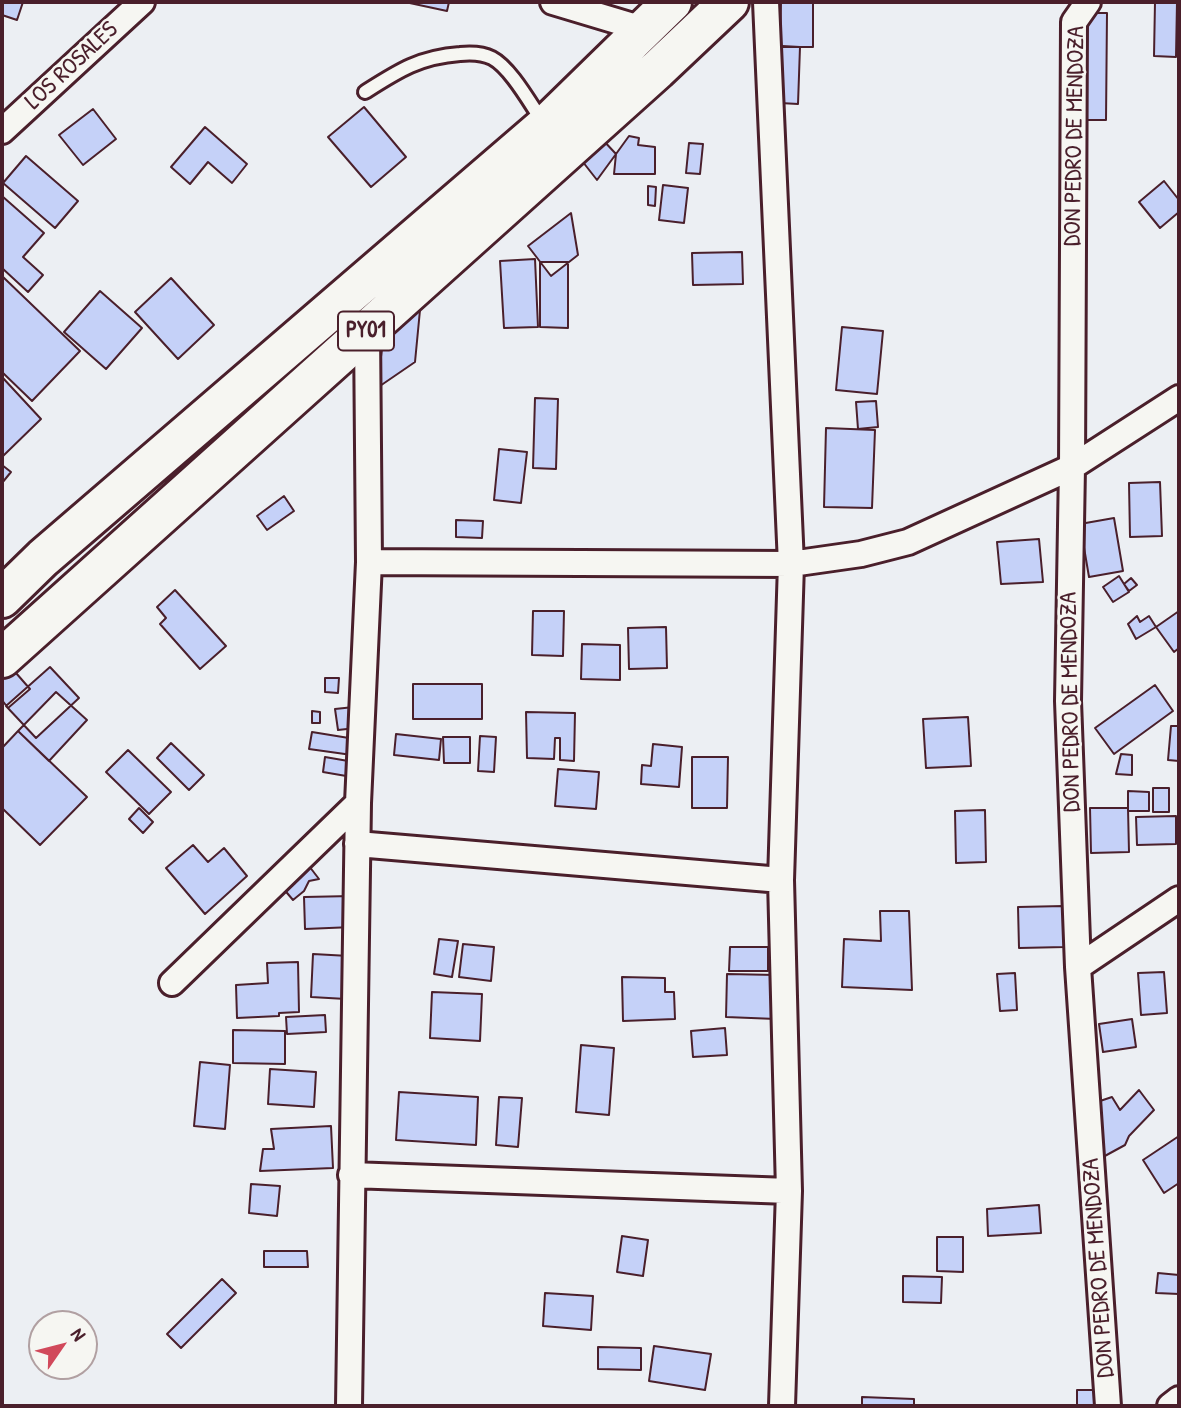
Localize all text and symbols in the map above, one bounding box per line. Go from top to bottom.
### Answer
street label: LOS ROSALES [20,16,124,116]
street label: DON PEDRO DE MENDOZA [1059,26,1091,246]
road number: PY01 [338,312,394,350]
street label: DON PEDRO DE MENDOZA [1055,592,1087,812]
street label: DON PEDRO DE MENDOZA [1077,1157,1121,1379]
north arrow [28,1310,98,1380]
text: N [65,1322,92,1346]

